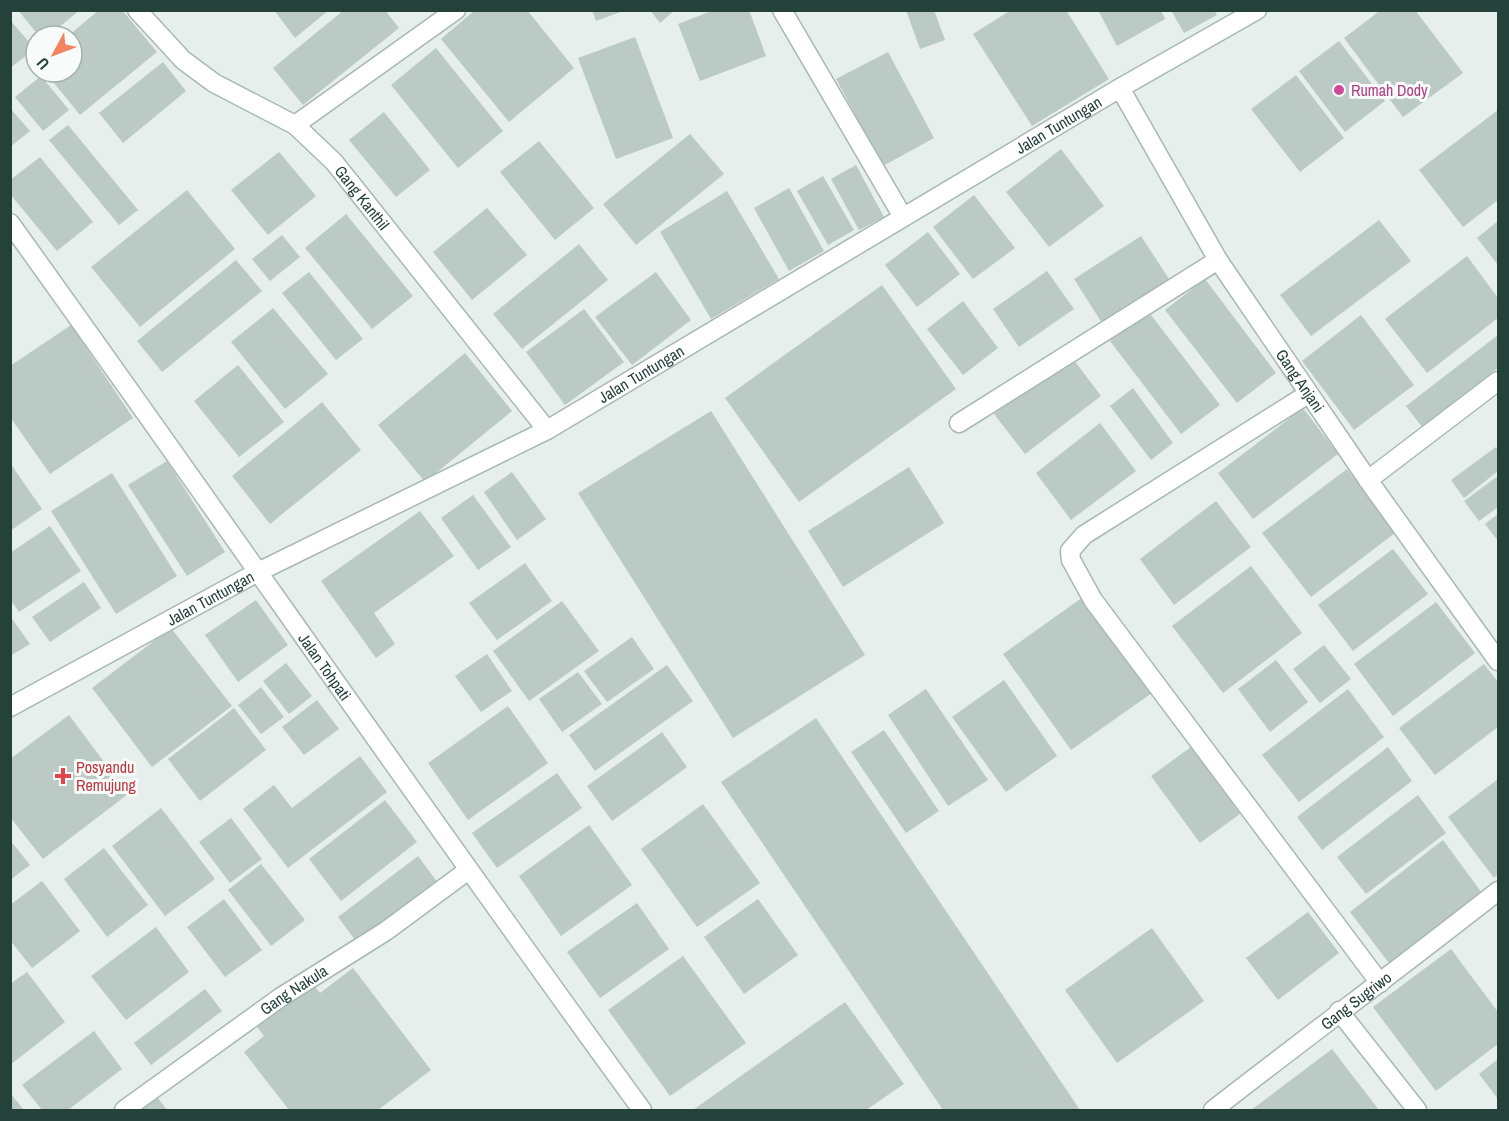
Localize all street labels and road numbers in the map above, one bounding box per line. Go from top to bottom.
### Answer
street label: Jalan Tuntungan [1011,91,1106,159]
street label: Gang Kanthil [330,161,395,234]
street label: Jalan Tuntungan [594,340,688,408]
street label: Gang Anjani [1271,345,1330,417]
street label: Jalan Tuntungan [163,565,258,631]
street label: Jalan Tohpati [293,629,356,705]
street label: Gang Nakula [255,959,332,1020]
street label: Gang Sugriwo [1316,966,1396,1035]

